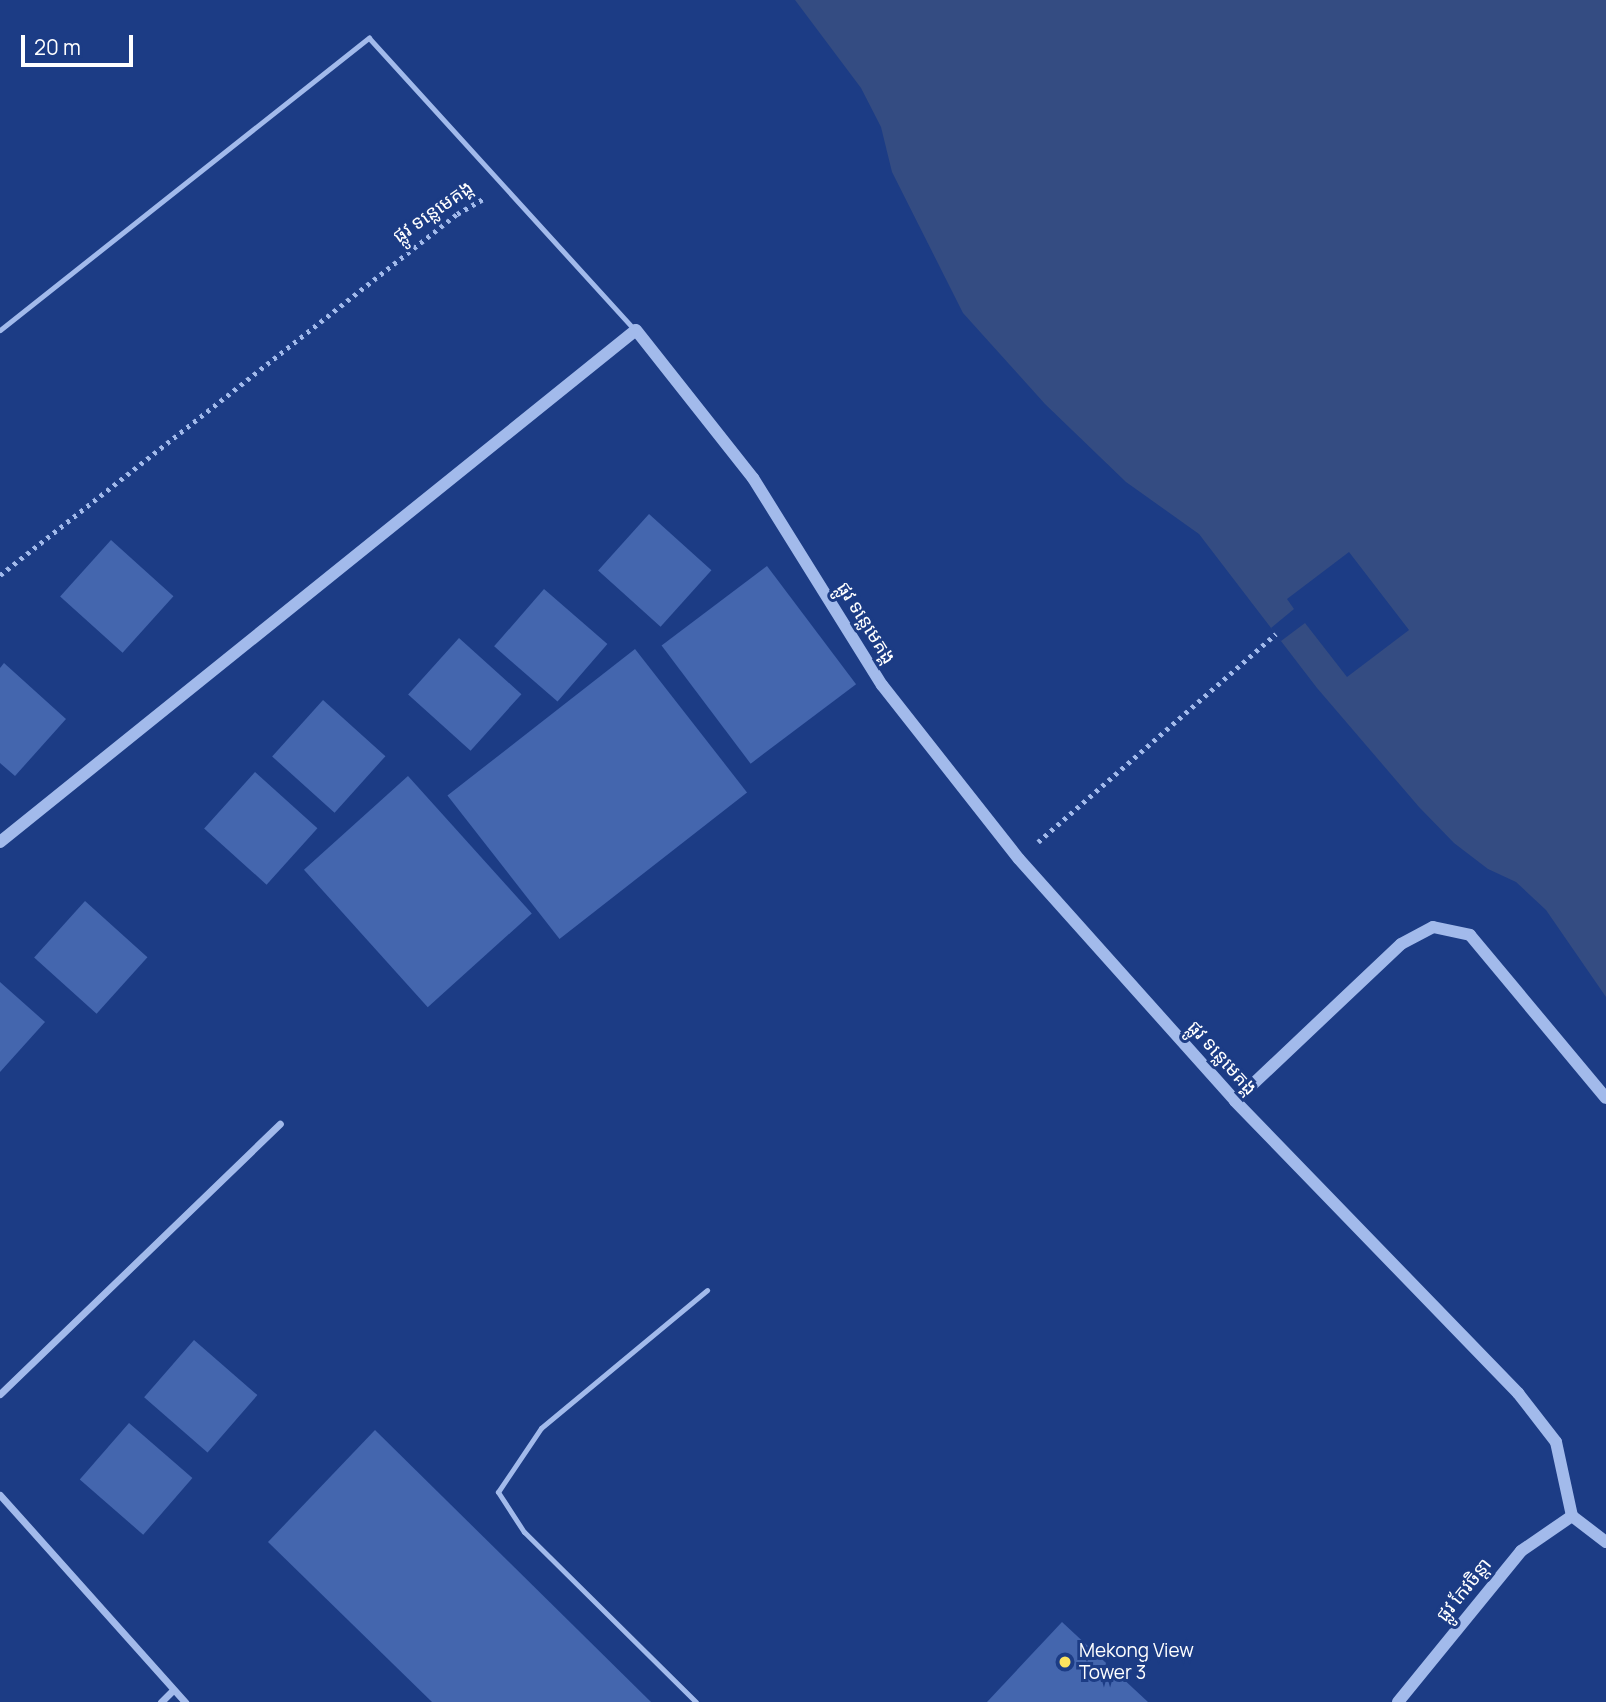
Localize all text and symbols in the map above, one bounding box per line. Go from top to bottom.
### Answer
scale bar [24,21,136,65]
text: 20 m [34,33,81,61]
street label: ផ្លូវ ទន្លេមេគង្គ [389,176,477,248]
street label: ផ្លូវ ទន្លេមេគង្គ [832,578,900,668]
street label: ផ្លូវ ទន្លេមេគង្គ [1183,1016,1261,1100]
street label: ផ្លូវ កែវចិន្តា [1432,1554,1496,1626]
place label: Mekong View Tower 3 [1079,1640,1194,1684]
marker: Mekong View Tower 3 [1057,1654,1073,1670]

